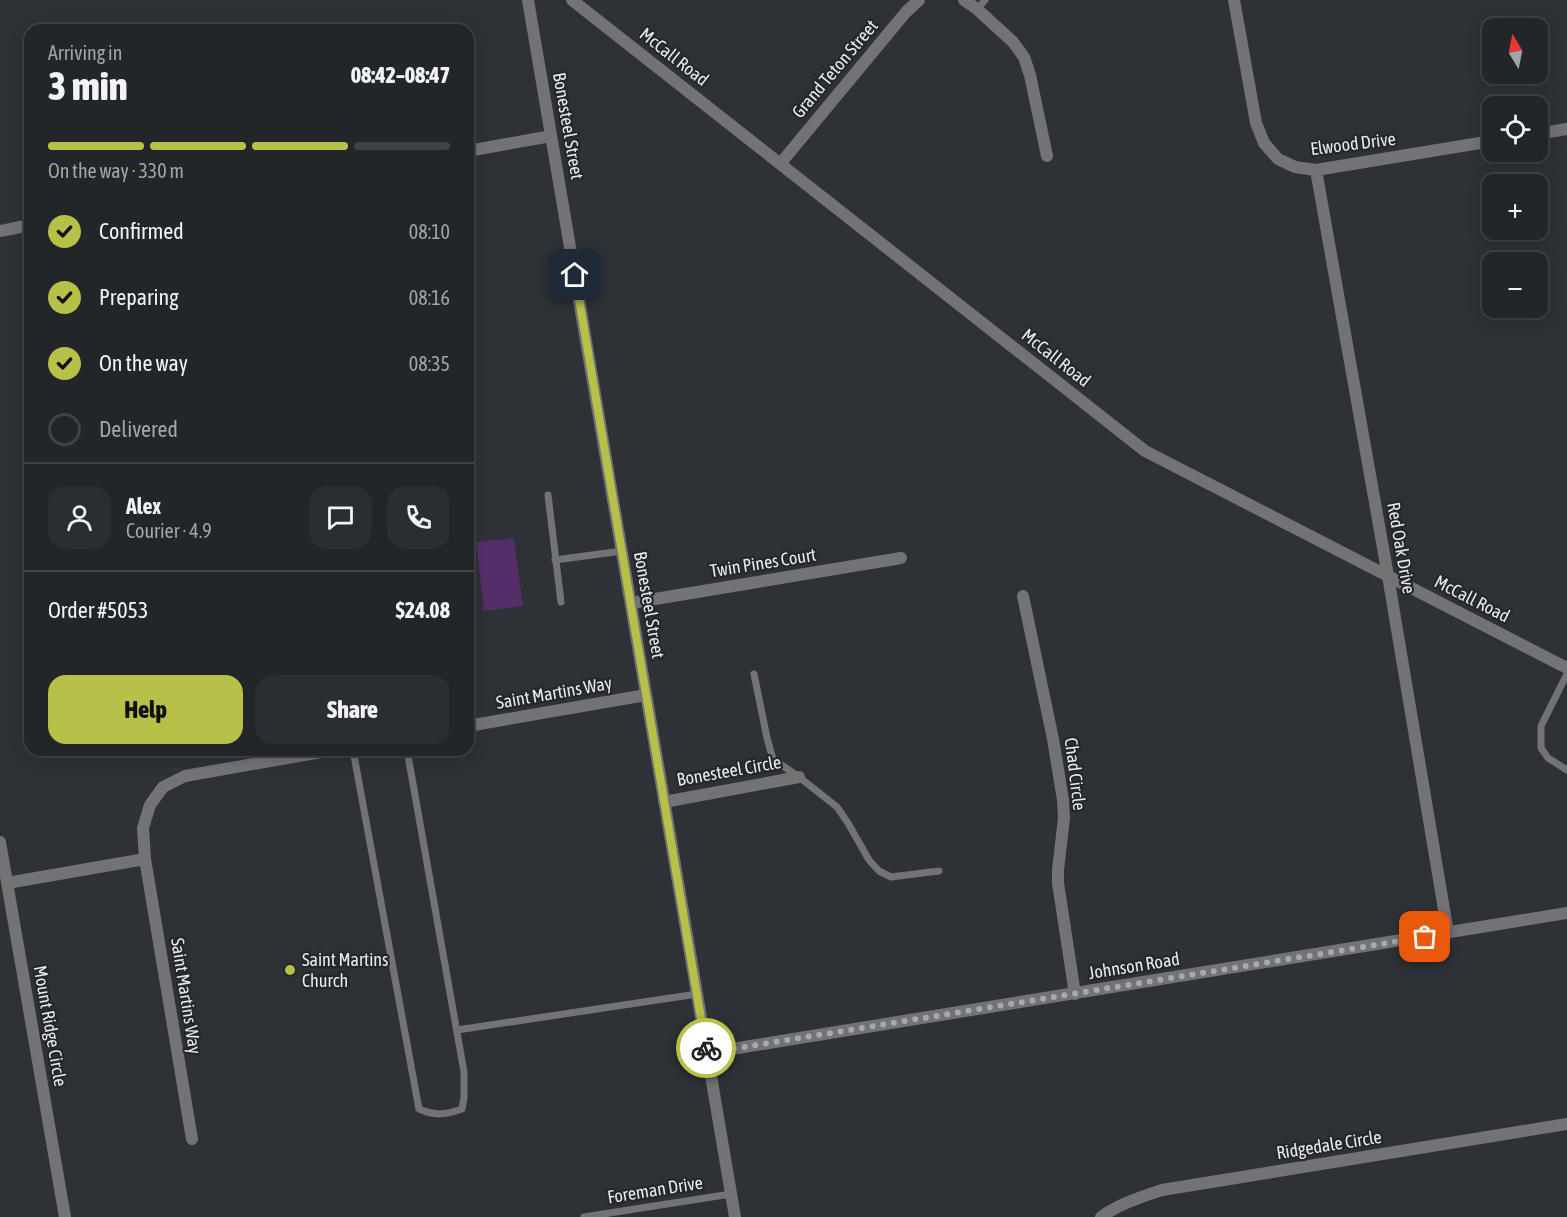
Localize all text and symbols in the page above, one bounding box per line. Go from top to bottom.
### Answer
street label: Grand Teton Street [787,15,882,122]
north arrow [1482,18,1548,84]
map controls [1482,18,1548,318]
street label: McCall Road [636,23,713,90]
text: Arriving in [48,41,122,64]
text: 08:42–08:47 [351,62,450,88]
text: 3 min [48,64,128,108]
street label: Bonesteel Street [549,71,588,181]
button: locate [1482,96,1548,162]
street label: Elwood Drive [1309,128,1397,159]
text: On the way · 330 m [48,159,184,182]
button: + [1482,174,1548,240]
icon: check [48,215,81,248]
text: Confirmed [99,218,184,244]
text: 08:10 [409,220,450,243]
pin [549,249,600,300]
button: − [1482,252,1548,318]
icon: home [558,258,591,291]
icon: check [48,281,81,314]
text: Preparing [99,284,179,310]
text: 08:16 [409,286,450,309]
street label: McCall Road [1018,324,1095,391]
icon: check [48,347,81,380]
text: On the way [99,350,188,376]
text: 08:35 [409,352,450,375]
text: Delivered [99,416,178,442]
button: person [48,486,111,549]
button: chat [309,486,372,549]
button: phone [387,486,450,549]
text: Alex [126,493,161,519]
street label: Red Oak Drive [1383,501,1420,595]
text: Courier · 4.9 [126,519,212,542]
street label: Twin Pines Court [708,544,817,581]
street label: Bonesteel Street [630,550,669,660]
street label: McCall Road [1431,571,1513,626]
text: Order #5053 [48,597,148,623]
text: $24.08 [395,597,450,623]
street label: Saint Martins Way [494,672,613,713]
button: Help [48,675,243,744]
button: Share [255,675,450,744]
street label: Chad Circle [1061,736,1090,812]
street label: Bonesteel Circle [675,751,783,790]
pin [1399,911,1450,962]
icon: bag [1408,920,1441,953]
street label: Saint Martins Way [167,936,206,1055]
street label: Johnson Road [1087,948,1181,983]
place label: Saint Martins Church [302,949,388,991]
marker: Saint Martins Church [283,963,297,977]
street label: Mount Ridge Circle [30,964,71,1088]
courier [676,1018,736,1078]
icon: bike [690,1032,723,1065]
street label: Ridgedale Circle [1275,1126,1383,1163]
street label: Foreman Drive [606,1172,704,1207]

